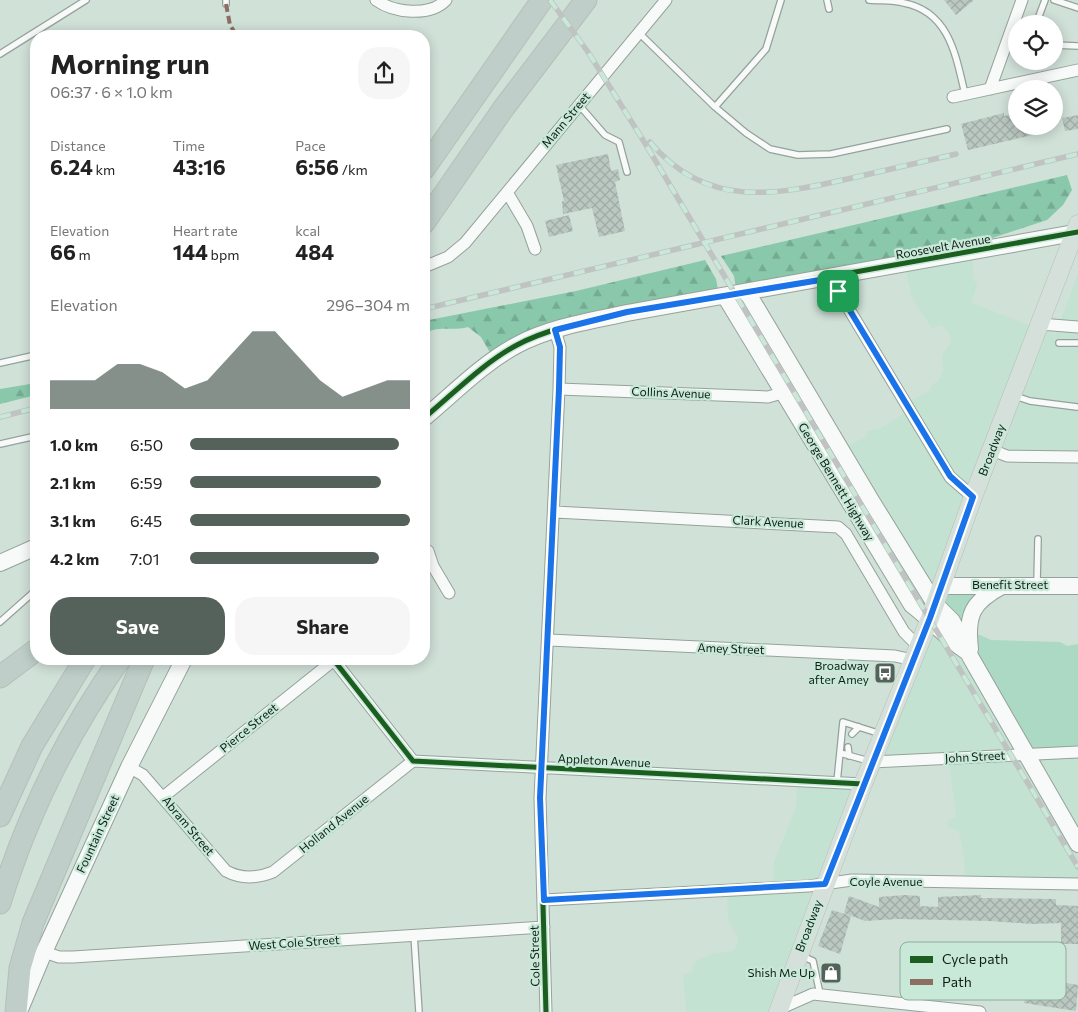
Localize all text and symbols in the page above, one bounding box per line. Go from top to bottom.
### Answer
map controls [1008,15,1063,135]
button: locate [1008,15,1063,70]
text: Morning run [50,46,210,80]
button: share [358,47,410,99]
button: layers [1008,80,1063,135]
text: 06:37 · 6 × 1.0 km [50,82,173,101]
street label: Mann Street [538,89,592,150]
text: Distance [50,137,106,154]
text: Time [173,137,205,154]
text: Pace [295,137,326,154]
text: 6.24 [50,154,93,179]
text: 43:16 [173,154,226,179]
text: 6:56 [295,154,339,179]
text: km [93,161,115,178]
text: /km [339,161,368,178]
text: Elevation [50,222,109,239]
text: Heart rate [173,222,238,239]
text: kcal [295,222,320,239]
street label: Roosevelt Avenue [894,231,991,261]
text: 66 [50,239,76,264]
text: 144 [173,239,208,264]
text: 484 [295,239,334,264]
text: m [76,246,91,263]
text: bpm [208,246,239,263]
pin [817,270,859,312]
icon: arrive [824,277,852,305]
text: Elevation [50,295,118,314]
text: 296–304 m [326,295,410,314]
street label: Collins Avenue [631,384,711,400]
street label: George Bennett Highway [796,420,878,543]
street label: Broadway [975,422,1007,478]
text: 1.0 km [50,435,98,454]
text: 6:50 [130,435,163,454]
text: 2.1 km [50,473,96,492]
text: 6:59 [130,473,162,492]
text: 3.1 km [50,511,96,530]
text: 6:45 [130,511,162,530]
street label: Clark Avenue [732,512,804,530]
text: 4.2 km [50,549,99,568]
text: 7:01 [130,549,160,568]
street label: Benefit Street [972,577,1048,591]
button: Save [50,597,225,655]
button: Share [235,597,410,655]
street label: Amey Street [697,640,765,656]
place label: Broadway after Amey [809,658,869,686]
bus stop icon: Broadway after Amey [873,661,897,685]
street label: Pierce Street [217,700,280,755]
street label: John Street [944,747,1006,766]
street label: Appleton Avenue [557,751,651,769]
street label: Holland Avenue [296,791,371,855]
street label: Fountain Street [73,792,121,875]
street label: Abram Street [160,793,218,858]
street label: Coyle Avenue [849,874,923,888]
street label: Broadway [792,898,824,954]
street label: Cole Street [526,925,542,987]
street label: West Cole Street [248,932,340,952]
legend [900,942,1066,1000]
text: Cycle path [942,950,1008,967]
shop icon: Shish Me Up [819,961,843,985]
place label: Shish Me Up [747,965,815,979]
text: Path [942,973,972,990]

